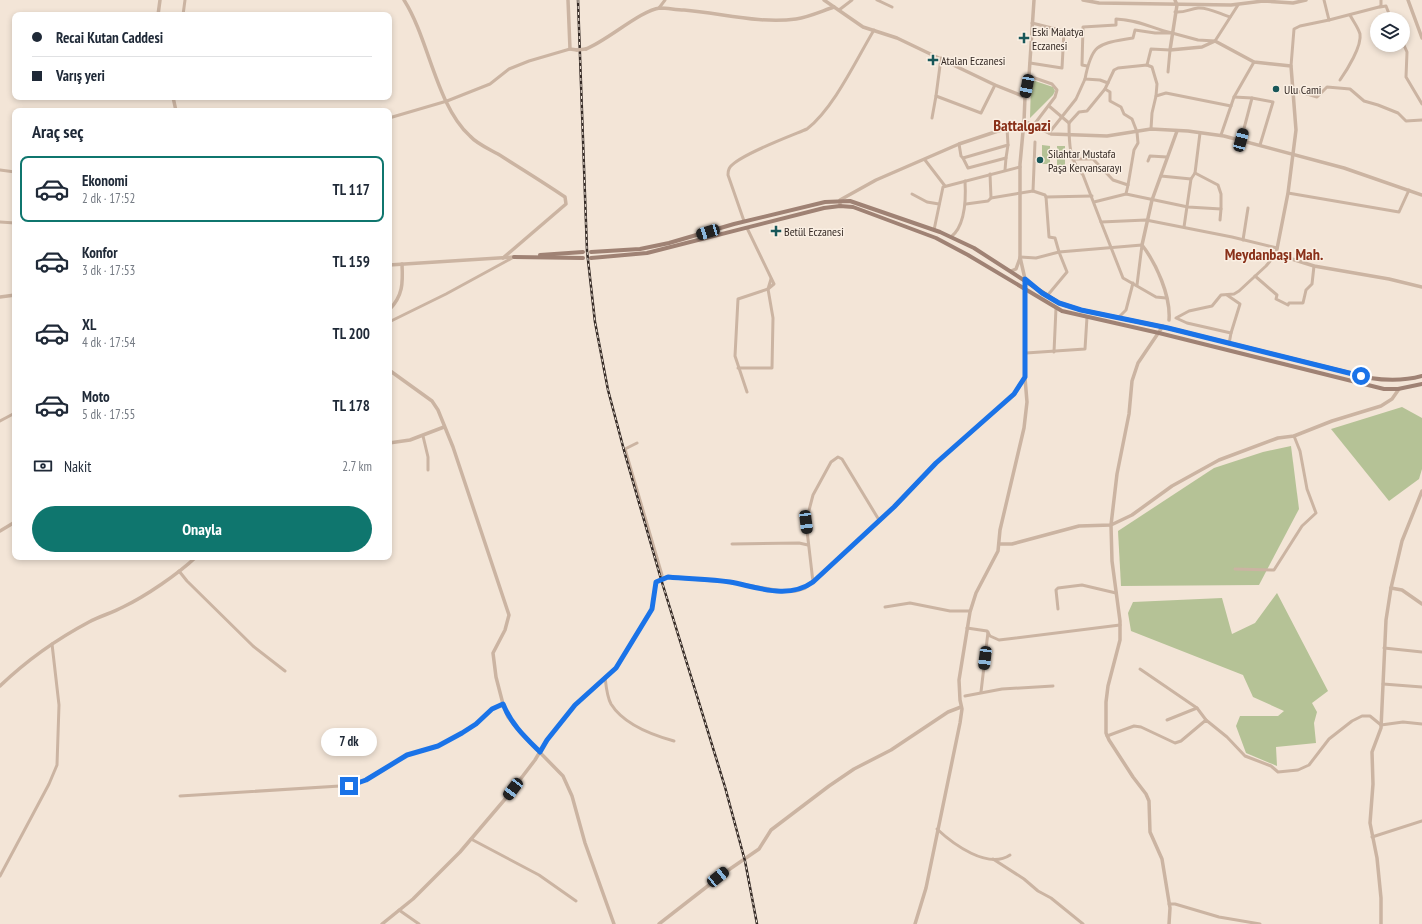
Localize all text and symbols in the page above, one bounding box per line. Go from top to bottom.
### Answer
map controls [1370,12,1410,52]
button: layers [1370,12,1410,52]
place label: Eski Malatya Eczanesi [1032,24,1084,53]
text: Recai Kutan Caddesi [56,28,163,47]
marker: Eski Malatya Eczanesi [1019,33,1029,43]
place label: Atalan Eczanesi [941,53,1005,68]
marker: Atalan Eczanesi [928,55,938,65]
text: Varış yeri [56,66,105,85]
car [1019,73,1035,99]
place label: Ulu Cami [1284,82,1321,97]
marker: Ulu Cami [1271,84,1281,94]
district label: Battalgazi [993,115,1051,135]
text: Araç seç [32,120,84,143]
car [1232,127,1250,153]
place label: Silahtar Mustafa Paşa Kervansarayı [1048,146,1122,175]
marker: Silahtar Mustafa Paşa Kervansarayı [1035,155,1045,165]
icon: car [34,171,70,207]
text: Ekonomi [82,171,128,190]
text: TL 117 [333,180,370,199]
text: 2 dk · 17:52 [82,190,135,207]
car [695,223,721,241]
place label: Betül Eczanesi [784,224,844,239]
marker: Betül Eczanesi [771,226,781,236]
icon: car [34,243,70,279]
text: Konfor [82,243,118,262]
district label: Meydanbaşı Mah. [1225,244,1323,264]
text: TL 159 [333,252,370,271]
text: 3 dk · 17:53 [82,262,135,279]
icon: car [34,315,70,351]
text: XL [82,315,96,334]
text: TL 200 [333,324,370,343]
text: 4 dk · 17:54 [82,334,135,351]
route start [1352,367,1370,385]
icon: car [34,387,70,423]
text: Moto [82,387,110,406]
text: TL 178 [333,396,370,415]
text: 5 dk · 17:55 [82,406,135,423]
icon: cash [32,455,54,477]
text: Nakit [64,457,91,476]
text: 2.7 km [342,458,372,475]
button: Onayla [32,506,372,552]
car [799,509,813,535]
car [978,645,992,671]
callout: 7 dk [321,728,377,756]
text: 7 dk [339,733,359,750]
car [501,776,525,802]
route end [340,777,358,795]
car [705,865,731,889]

